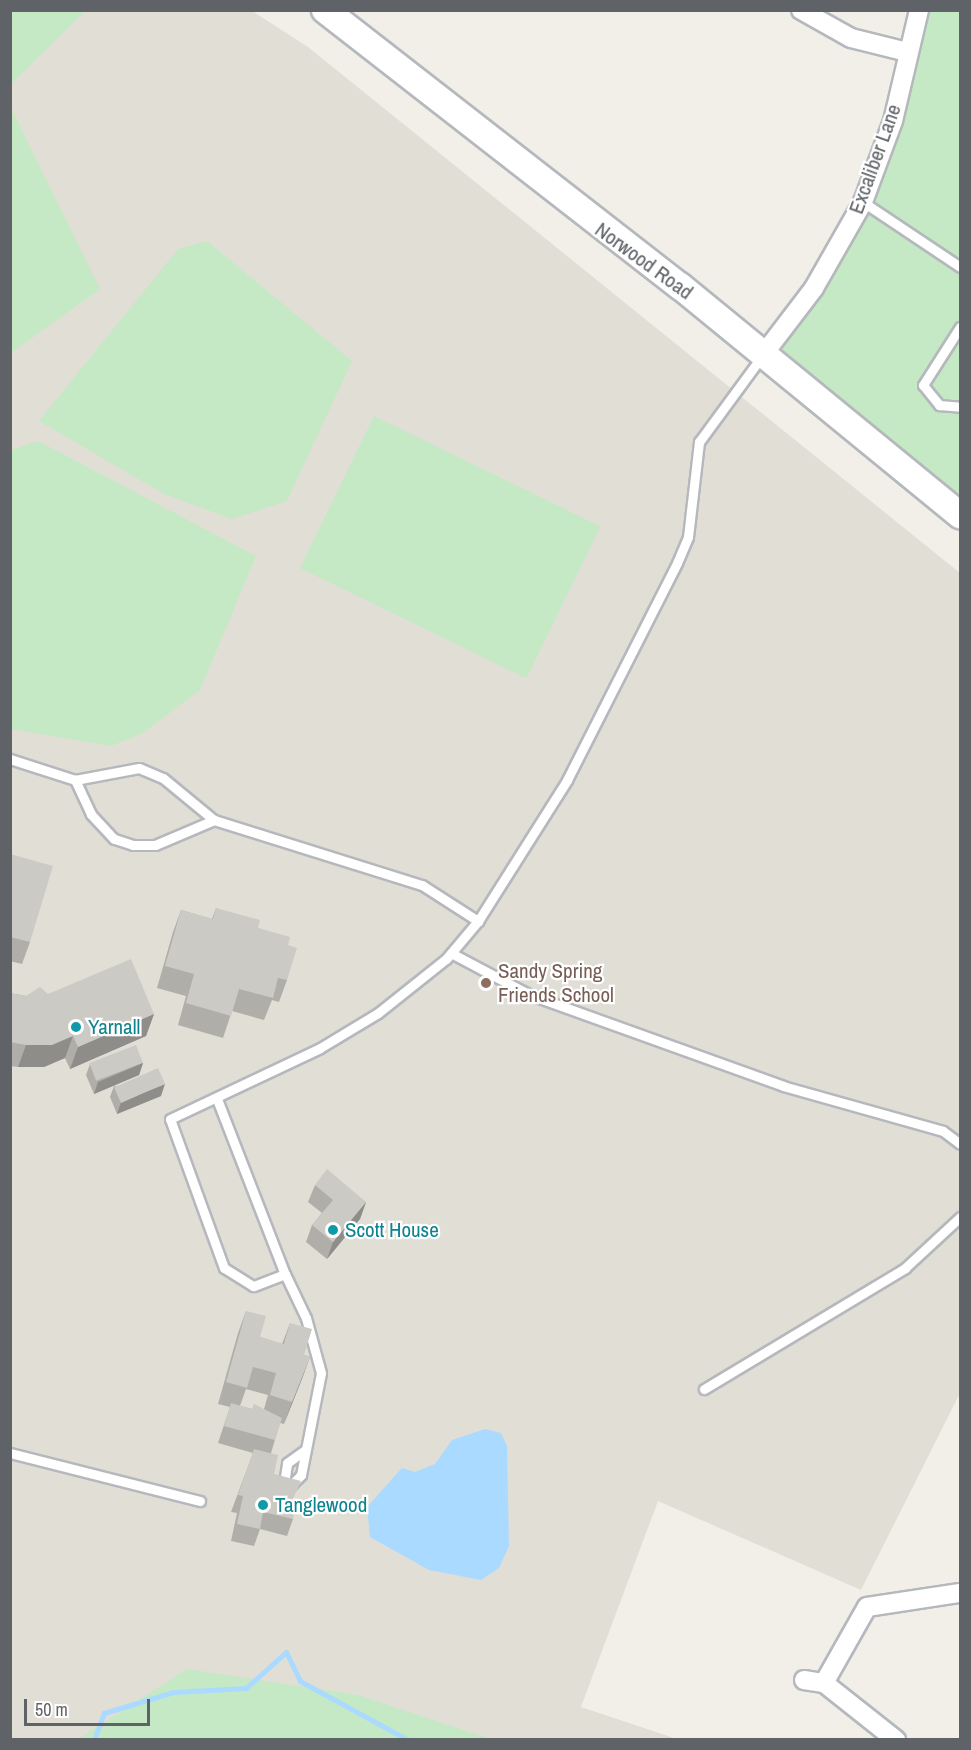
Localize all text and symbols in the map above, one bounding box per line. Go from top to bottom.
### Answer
street label: Excaliber Lane [844,101,906,217]
street label: Norwood Road [590,217,698,305]
place label: Sandy Spring Friends School [498,958,614,1008]
marker: Sandy Spring Friends School [479,976,493,990]
place label: Yarnall [88,1014,140,1040]
marker: Yarnall [69,1020,83,1034]
place label: Scott House [345,1217,439,1243]
marker: Scott House [326,1223,340,1237]
place label: Tanglewood [275,1492,367,1518]
marker: Tanglewood [256,1498,270,1512]
scale bar [27,1687,153,1725]
text: 50 m [35,1697,68,1722]

